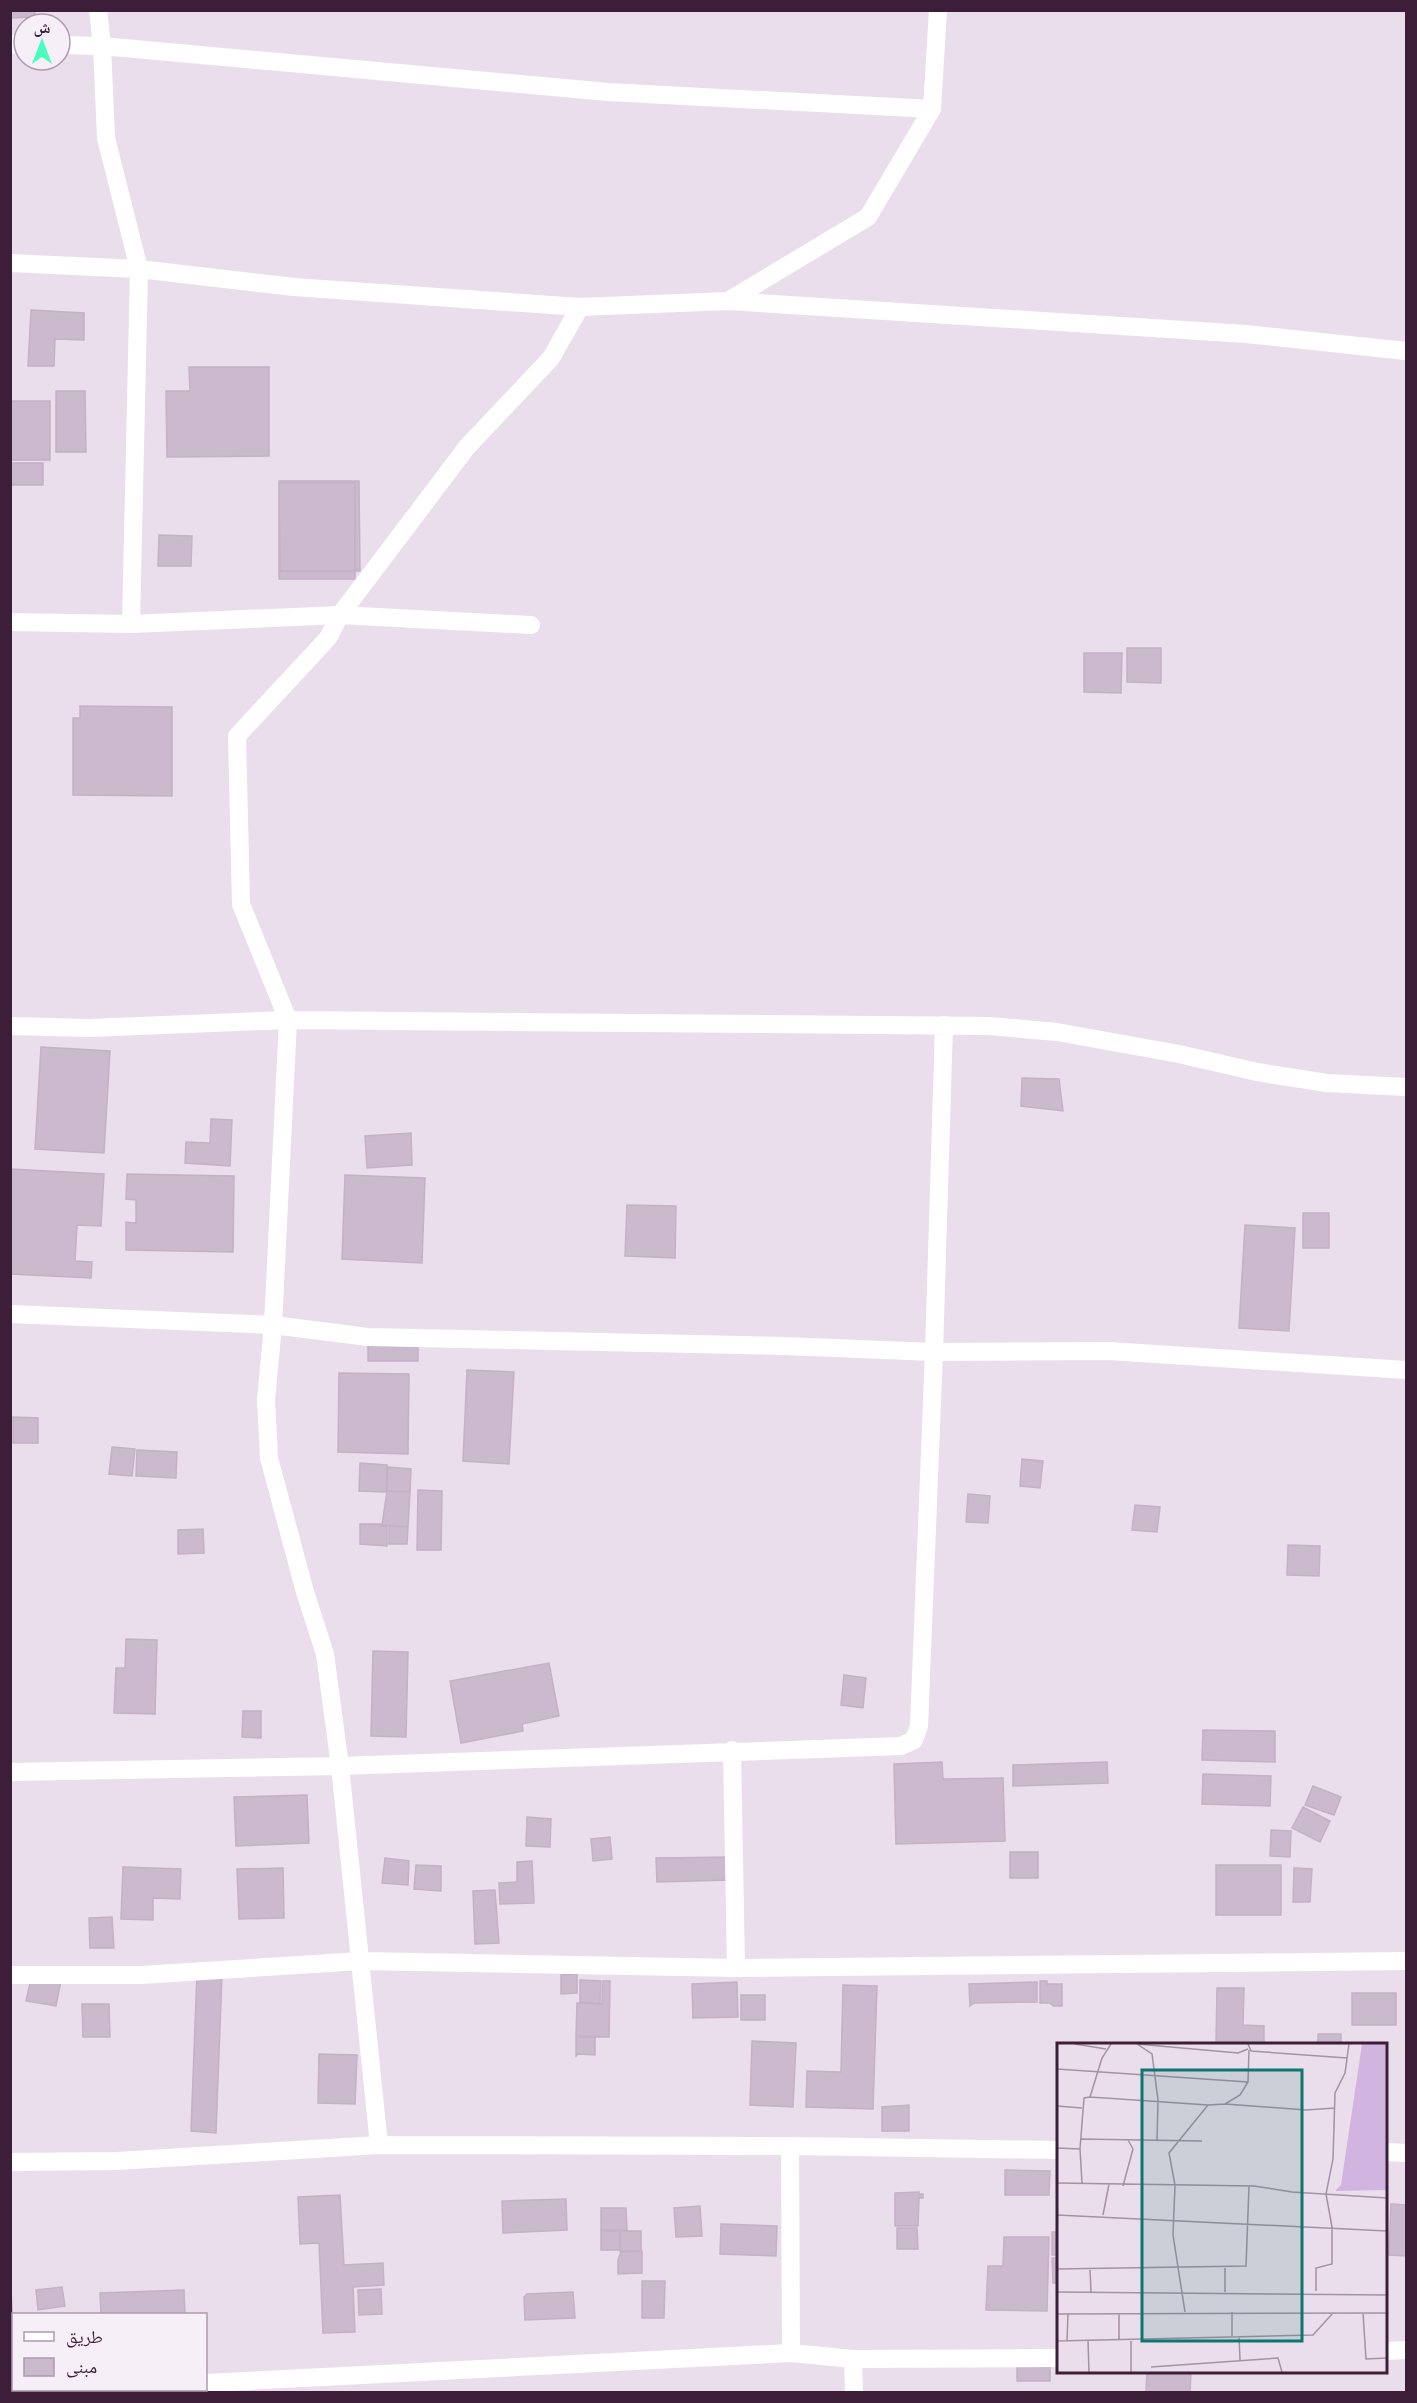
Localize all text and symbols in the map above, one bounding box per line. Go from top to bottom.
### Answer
north arrow [12,12,72,72]
text: ش [34,18,51,37]
inset map [1057,2043,1387,2373]
legend [12,2313,207,2391]
text: طريق [66,2326,103,2348]
text: مبنى [66,2356,97,2378]

